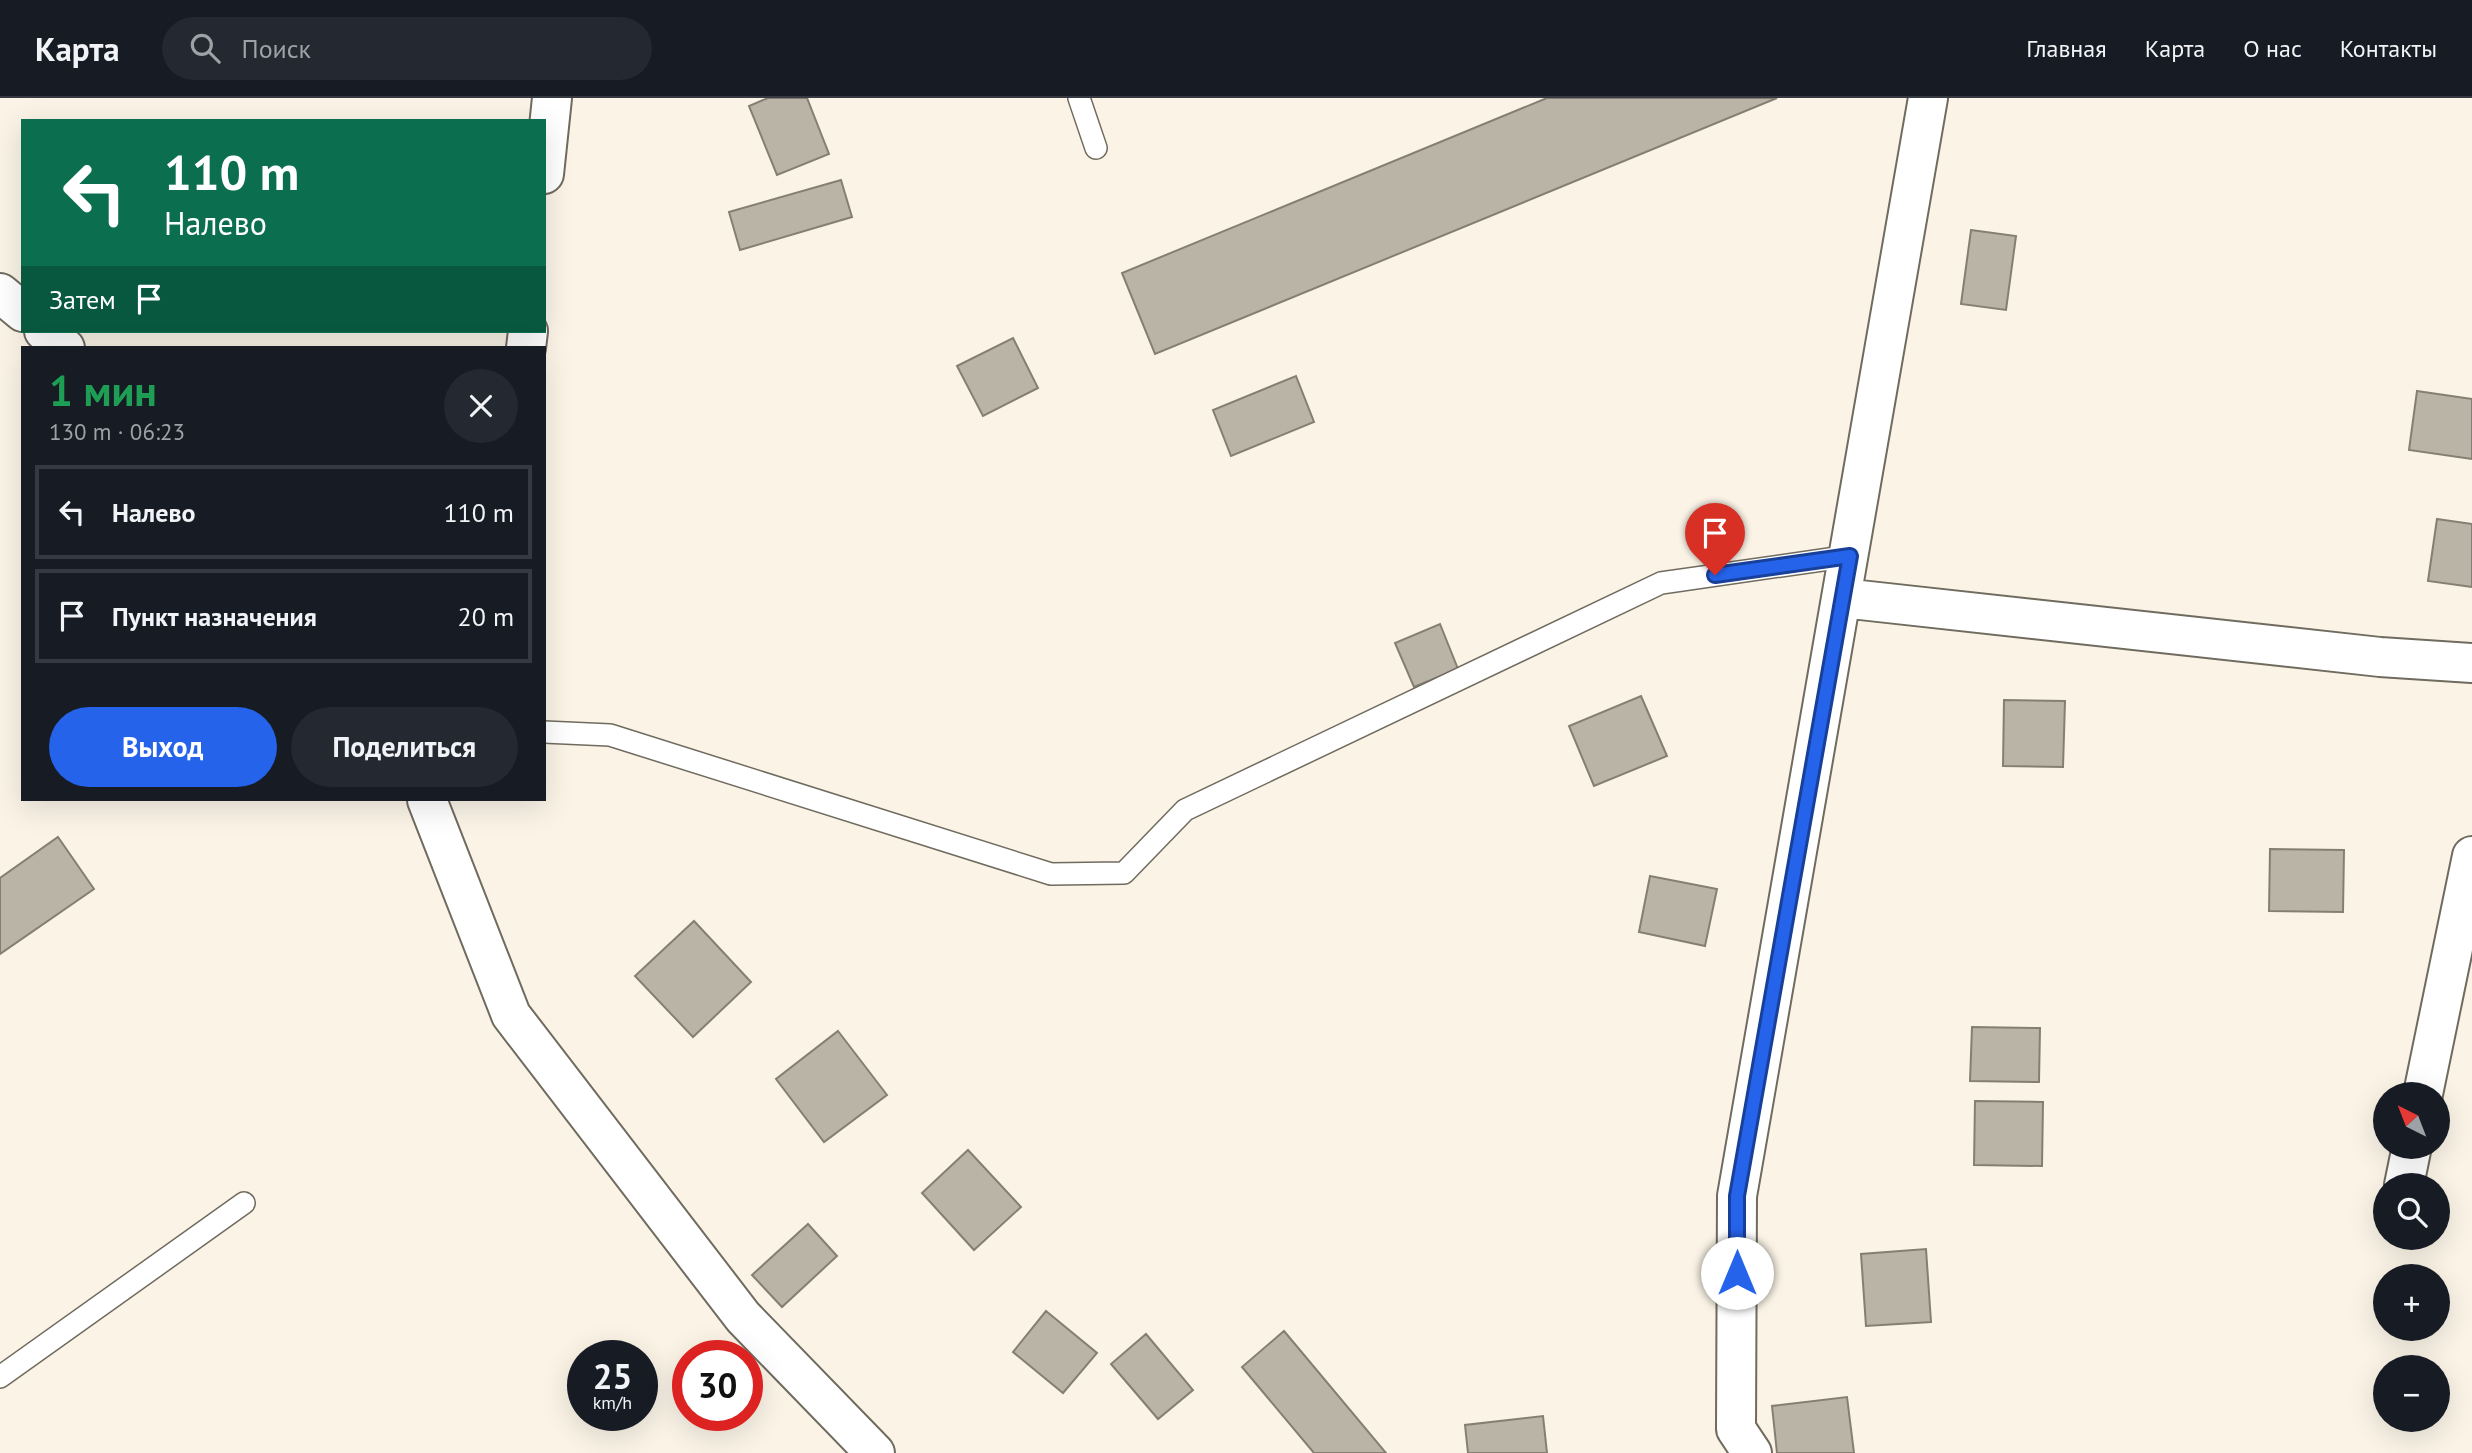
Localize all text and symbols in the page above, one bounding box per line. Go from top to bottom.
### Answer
search box [162,17,652,80]
text: Карта [35,27,120,70]
icon: search [186,29,224,67]
text: Поиск [242,32,311,65]
text: Главная [2026,33,2107,64]
text: Карта [2145,33,2205,64]
text: О нас [2243,33,2302,64]
text: Контакты [2340,33,2437,64]
text: 110 m [164,140,299,204]
icon: left [49,147,140,238]
text: Налево [164,202,267,244]
icon: arrive [130,280,168,318]
text: Затем [49,283,116,316]
text: 1 мин [49,363,157,418]
button: close [444,369,518,443]
text: 130 m · 06:23 [49,417,185,446]
icon: left [53,493,91,531]
text: Налево [112,496,196,529]
text: 110 m [443,496,514,529]
pin [1685,503,1745,575]
icon: arrive [1696,514,1734,552]
icon: arrive [53,597,91,635]
text: Пункт назначения [112,600,317,633]
text: 20 m [458,600,514,633]
button: Выход [49,707,277,787]
button: Поделиться [291,707,518,787]
north arrow [2373,1082,2450,1158]
map controls [2373,1082,2450,1432]
button: search [2373,1173,2450,1250]
position arrow [1700,1236,1774,1310]
button: + [2373,1264,2450,1341]
speed limit sign: 30 [672,1340,763,1431]
text: 25 [593,1353,632,1399]
button: − [2373,1355,2450,1432]
text: km/h [593,1391,632,1414]

